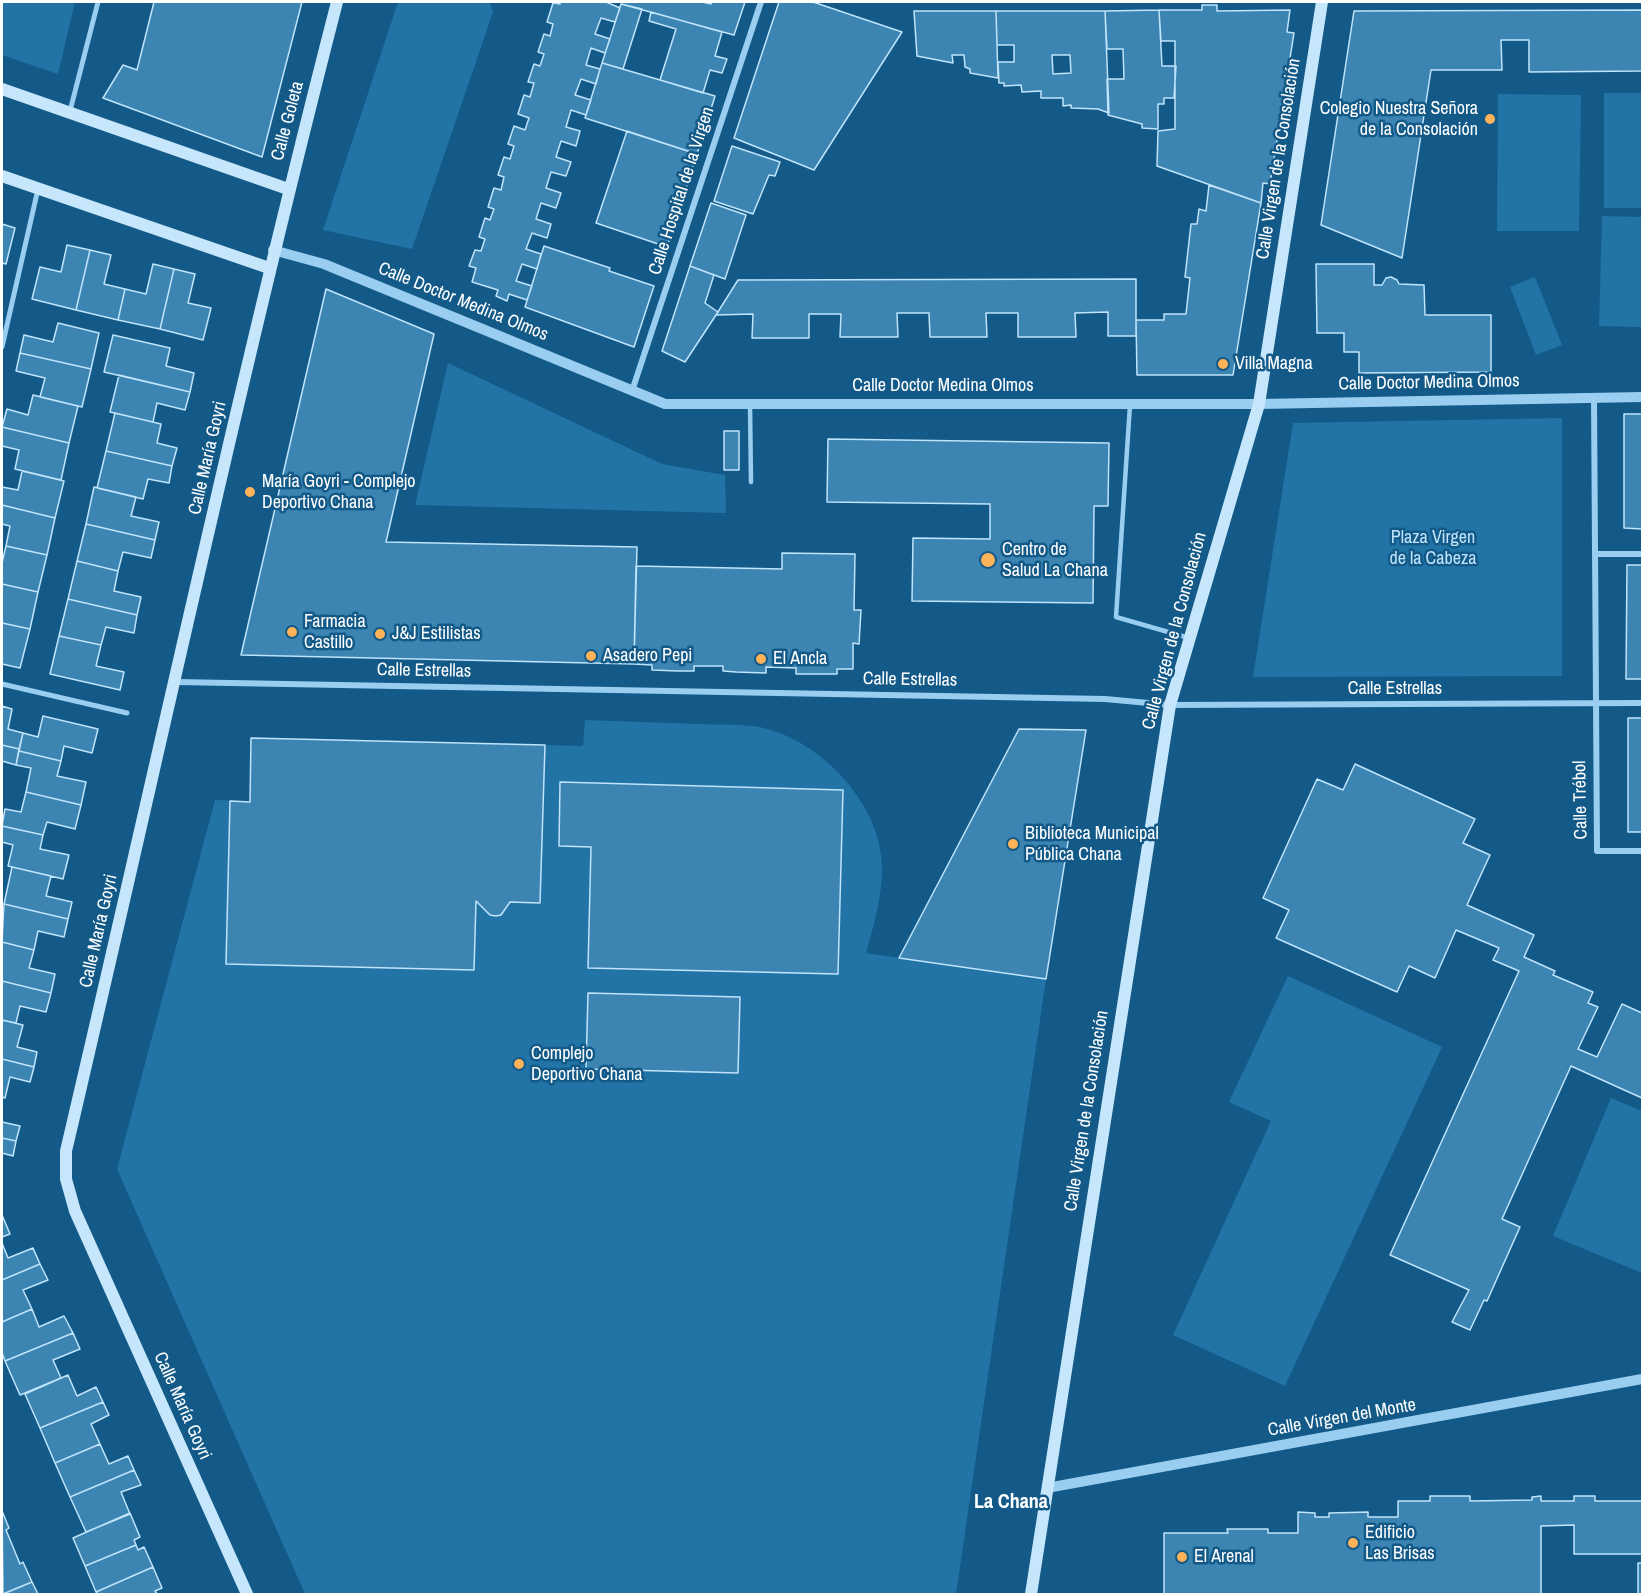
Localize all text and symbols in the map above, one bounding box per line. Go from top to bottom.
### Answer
street label: Calle Virgen de la Consolación [1252,57,1306,261]
street label: Calle Goleta [267,79,309,163]
place label: Colegio Nuestra Señora de la Consolación [1320,98,1478,140]
street label: Calle Hospital de la Virgen [645,104,719,278]
marker: Colegio Nuestra Señora de la Consolación [1483,112,1497,126]
street label: Calle Doctor Medina Olmos [375,258,551,346]
place label: Villa Magna [1235,353,1313,375]
marker: Villa Magna [1216,357,1230,371]
street label: Calle Doctor Medina Olmos [1338,371,1520,395]
street label: Calle Doctor Medina Olmos [852,375,1034,397]
street label: Calle María Goyri [184,399,232,517]
place label: María Goyri - Complejo Deportivo Chana [262,471,415,514]
marker: María Goyri - Complejo Deportivo Chana [243,485,257,499]
park label: Plaza Virgen de la Cabeza [1390,527,1476,570]
street label: Calle Virgen de la Consolación [1138,530,1212,732]
place label: Centro de Salud La Chana [1002,539,1108,582]
marker: Centro de Salud La Chana [979,551,997,569]
place label: Farmacia Castillo [304,611,366,654]
place label: J&J Estilistas [392,623,481,645]
marker: Farmacia Castillo [285,625,299,639]
marker: J&J Estilistas [373,627,387,641]
place label: Asadero Pepi [603,645,692,667]
place label: El Ancla [773,648,827,670]
marker: Asadero Pepi [584,649,598,663]
marker: El Ancla [754,652,768,666]
street label: Calle Estrellas [377,659,471,683]
street label: Calle Estrellas [863,668,957,692]
street label: Calle Estrellas [1348,678,1442,700]
street label: Calle Trébol [1570,760,1592,840]
place label: Biblioteca Municipal Pública Chana [1025,823,1159,866]
marker: Biblioteca Municipal Pública Chana [1006,837,1020,851]
street label: Calle María Goyri [75,872,123,990]
street label: Calle Virgen de la Consolación [1060,1009,1114,1213]
place label: Complejo Deportivo Chana [531,1043,643,1086]
marker: Complejo Deportivo Chana [512,1057,526,1071]
street label: Calle María Goyri [149,1349,215,1463]
street label: Calle Virgen del Monte [1266,1394,1418,1442]
district label: La Chana [974,1491,1048,1515]
place label: Edificio Las Brisas [1365,1522,1435,1564]
marker: Edificio Las Brisas [1346,1536,1360,1550]
place label: El Arenal [1194,1546,1254,1568]
marker: El Arenal [1175,1550,1189,1564]

